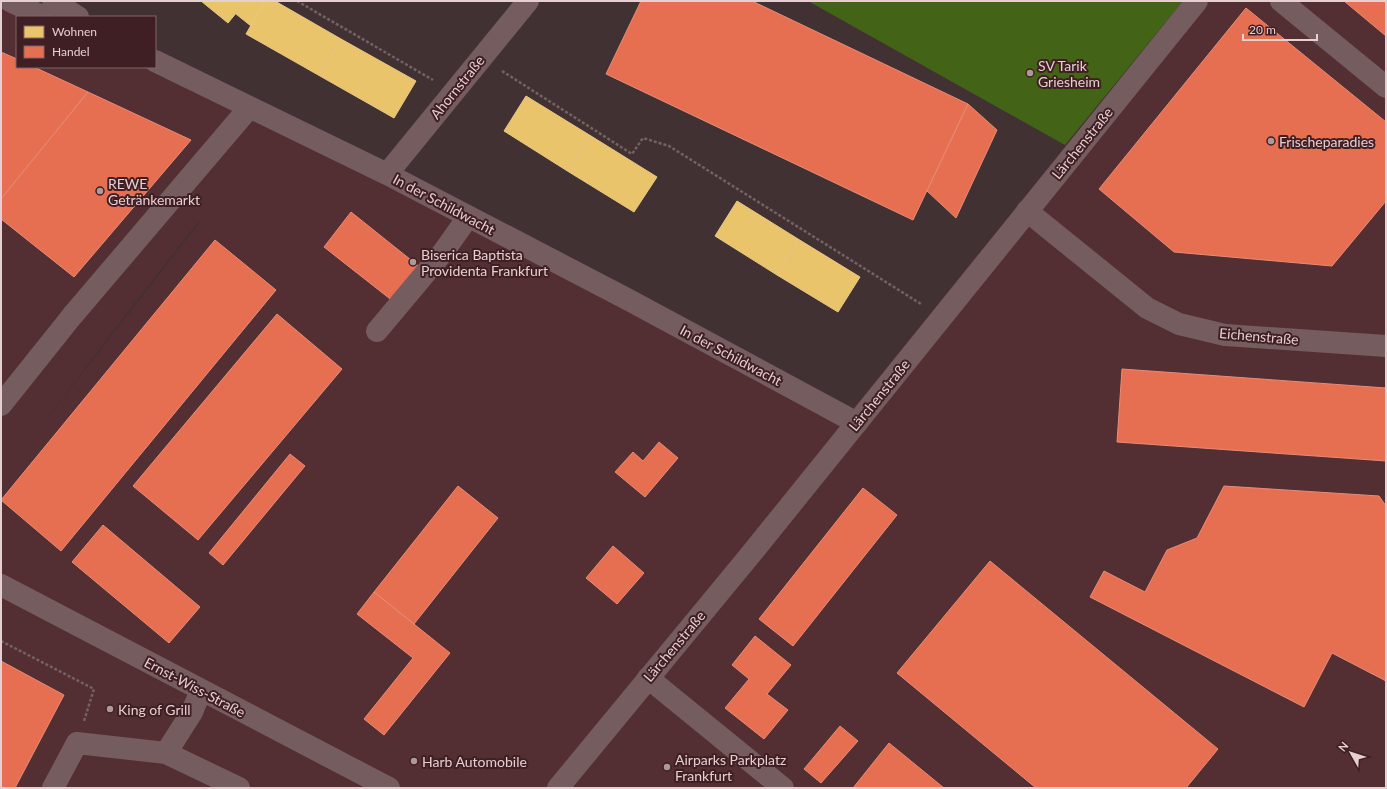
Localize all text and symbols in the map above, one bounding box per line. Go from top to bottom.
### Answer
legend [16,16,156,68]
scale bar [1243,16,1317,42]
text: 20 m [1249,22,1276,37]
text: Wohnen [52,24,97,39]
text: Handel [52,44,90,59]
street label: Ahornstraße [426,52,488,122]
place label: SV Tarik Griesheim [1038,57,1100,90]
marker: SV Tarik Griesheim [1025,68,1035,78]
street label: Lärchenstraße [1048,104,1116,182]
place label: Frischeparadies [1279,133,1374,150]
marker: Frischeparadies [1266,136,1276,146]
street label: In der Schildwacht [390,170,498,238]
place label: REWE Getränkemarkt [108,175,200,208]
marker: REWE Getränkemarkt [95,186,105,196]
place label: Biserica Baptista Providenta Frankfurt [421,246,548,279]
marker: Biserica Baptista Providenta Frankfurt [408,257,418,267]
street label: In der Schildwacht [677,321,785,389]
street label: Eichenstraße [1219,324,1299,348]
street label: Lärchenstraße [845,356,913,434]
street label: Lärchenstraße [639,607,709,685]
street label: Ernst-Wiss-Straße [142,653,248,721]
place label: King of Grill [118,701,191,718]
marker: King of Grill [105,704,115,714]
north arrow [1331,733,1371,773]
text: N [1335,739,1351,754]
place label: Airparks Parkplatz Frankfurt [675,751,786,784]
place label: Harb Automobile [422,753,527,770]
marker: Harb Automobile [409,756,419,766]
marker: Airparks Parkplatz Frankfurt [662,762,672,772]

